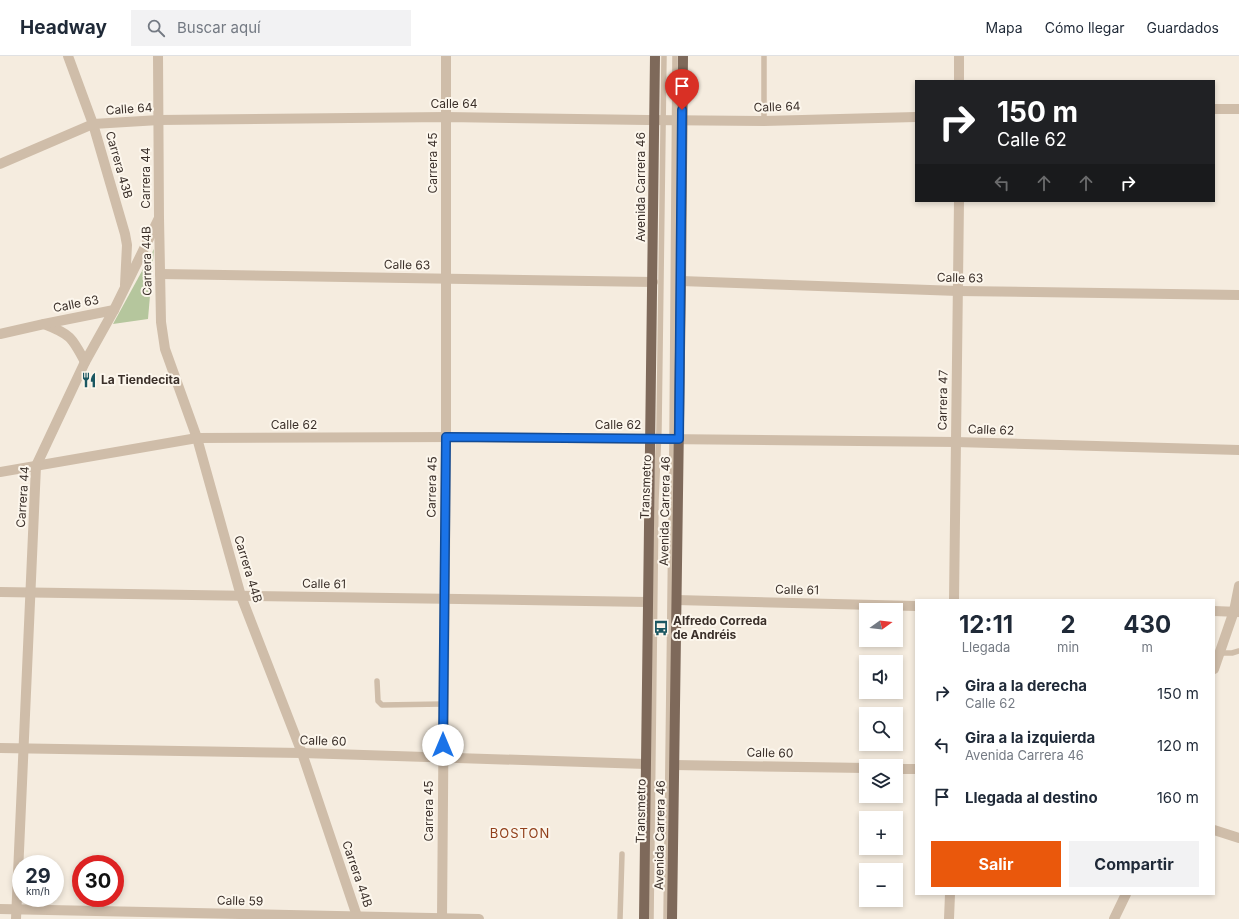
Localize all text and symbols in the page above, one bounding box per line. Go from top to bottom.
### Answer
search box [131,10,411,46]
text: Headway [20,16,107,39]
icon: search [145,17,167,39]
text: Buscar aquí [177,18,261,37]
text: Mapa [986,19,1023,36]
text: Cómo llegar [1045,19,1125,36]
text: Guardados [1147,19,1219,36]
pin [665,69,699,110]
icon: arrive [671,75,693,97]
text: 150 m [997,95,1078,129]
street label: Calle 64 [431,96,478,111]
icon: right [931,96,983,148]
street label: Calle 64 [753,98,801,115]
street label: Calle 64 [105,99,153,118]
text: Calle 62 [997,129,1067,150]
street label: Carrera 43B [103,130,136,200]
street label: Carrera 45 [425,132,440,194]
street label: Avenida Carrera 46 [633,132,648,242]
street label: Carrera 44 [138,147,153,209]
icon: left [991,172,1013,194]
icon: ahead [1033,172,1055,194]
icon: ahead [1075,172,1097,194]
icon: right [1117,172,1139,194]
street label: Carrera 44B [138,226,155,296]
street label: Calle 63 [384,257,430,272]
street label: Calle 63 [937,270,983,285]
street label: Calle 63 [52,292,100,315]
street label: Carrera 47 [934,369,951,430]
restaurant icon: La Tiendecita [80,371,98,389]
place label: La Tiendecita [101,372,180,387]
street label: Calle 62 [271,417,317,432]
street label: Calle 62 [595,417,641,432]
street label: Calle 62 [968,421,1014,438]
street label: Transmetro [637,454,654,520]
street label: Carrera 45 [423,456,440,518]
street label: Avenida Carrera 46 [656,456,673,566]
street label: Carrera 44 [13,465,32,528]
street label: Carrera 44B [231,533,266,604]
street label: Calle 61 [302,576,346,591]
street label: Calle 61 [775,582,819,597]
north arrow [859,603,903,647]
map controls [859,603,903,907]
text: 12:11 [959,610,1013,639]
text: 2 [1061,610,1076,639]
text: 430 [1123,610,1171,639]
place label: Alfredo Correda de Andréis [673,613,767,642]
bus stop icon: Alfredo Correda de Andréis [652,619,670,637]
text: Llegada [962,639,1010,655]
text: min [1057,639,1079,655]
text: m [1141,639,1153,655]
button: sound [859,655,903,699]
text: Gira a la derecha [965,676,1087,695]
icon: right [931,682,953,704]
text: 150 m [1157,684,1199,703]
text: Calle 62 [965,695,1015,711]
button: search [859,707,903,751]
position arrow [422,724,464,766]
text: Gira a la izquierda [965,728,1095,747]
street label: Calle 60 [299,732,347,749]
icon: left [931,734,953,756]
text: 120 m [1157,736,1199,755]
street label: Calle 60 [747,745,793,760]
text: Avenida Carrera 46 [965,747,1084,763]
button: layers [859,759,903,803]
street label: Transmetro [632,779,649,843]
street label: Carrera 45 [421,780,436,842]
street label: Avenida Carrera 46 [651,780,668,890]
icon: arrive [931,786,953,808]
text: Llegada al destino [965,788,1098,807]
text: 160 m [1157,788,1199,807]
button: + [859,811,903,855]
district label: BOSTON [490,825,550,841]
street label: Carrera 44B [339,839,376,909]
button: Salir [931,841,1061,887]
button: Compartir [1069,841,1199,887]
speed limit sign: 30 [72,855,124,907]
button: − [859,863,903,907]
text: 29 [25,864,51,888]
text: km/h [26,885,50,897]
street label: Calle 59 [217,893,263,908]

